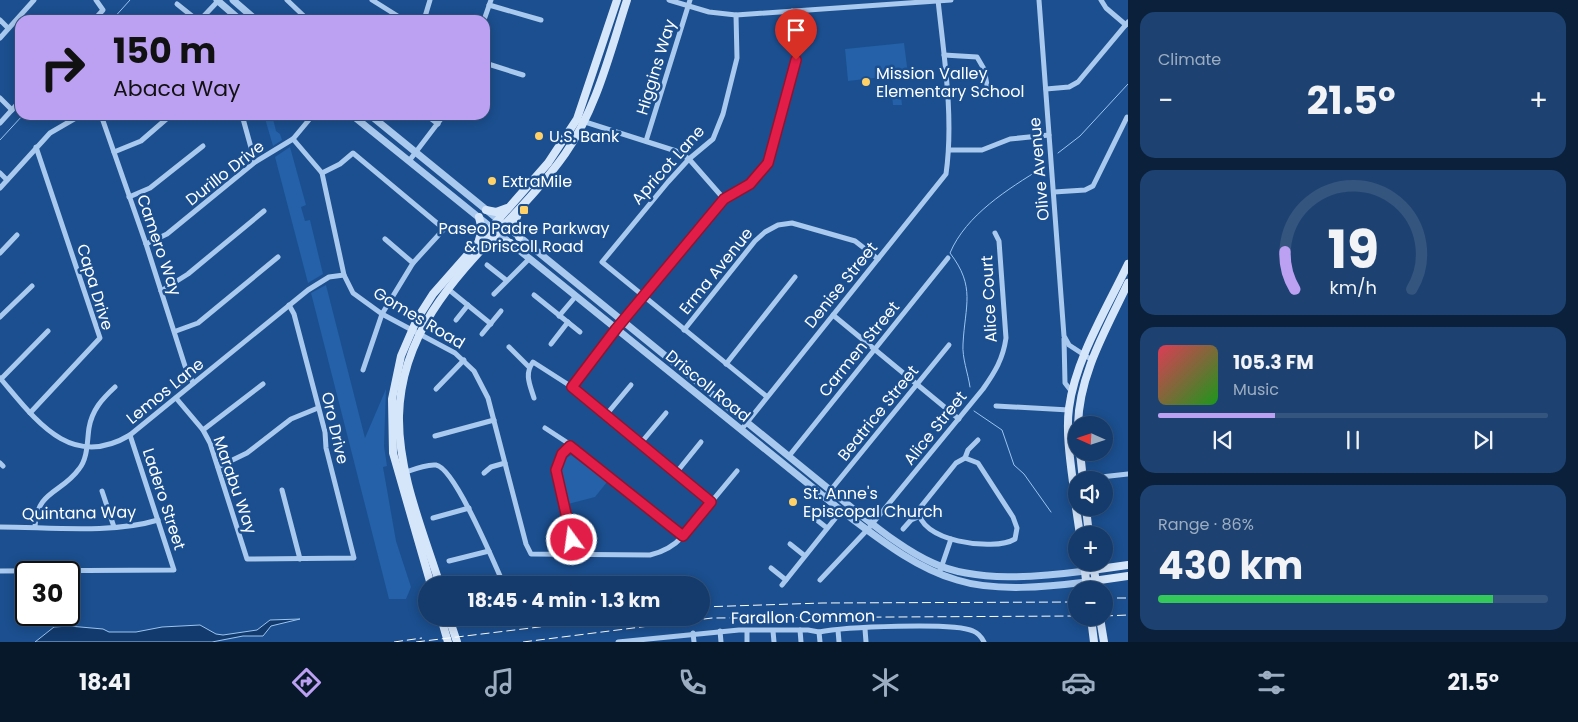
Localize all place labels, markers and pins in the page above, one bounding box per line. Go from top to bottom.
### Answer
pin [775,9,817,60]
place label: Mission Valley Elementary School [876,62,1024,103]
marker: Mission Valley Elementary School [860,76,872,88]
place label: U.S. Bank [549,125,620,148]
marker: U.S. Bank [533,130,545,142]
place label: ExtraMile [502,170,572,193]
marker: ExtraMile [486,175,498,187]
marker: Paseo Padre Parkway & Driscoll Road [518,204,530,216]
place label: Paseo Padre Parkway & Driscoll Road [438,217,610,258]
place label: St. Anne's Episcopal Church [803,482,943,523]
marker: St. Anne's Episcopal Church [787,496,799,508]

